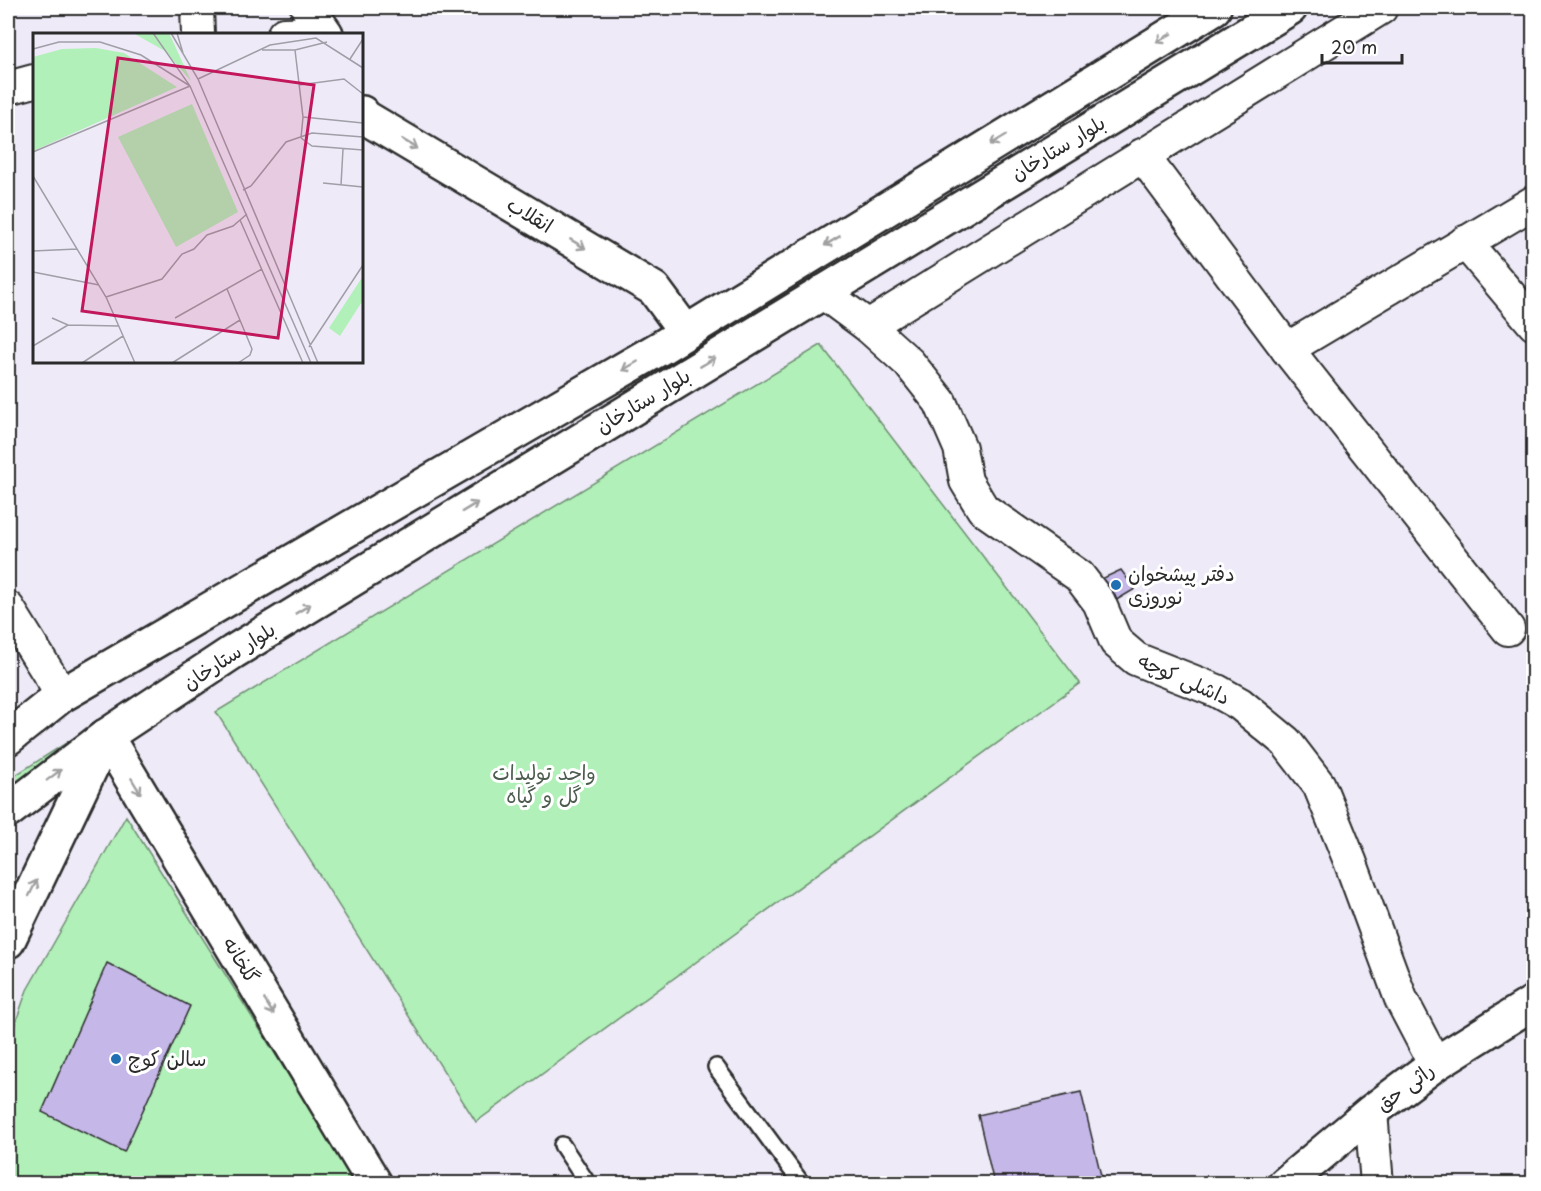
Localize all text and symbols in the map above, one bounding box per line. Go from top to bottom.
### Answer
scale bar [1322,27,1402,65]
one-way arrow [1156,32,1173,44]
inset map [33,33,363,363]
text: 20 m [1331,33,1377,60]
street label: بلوار ستارخان [1004,107,1110,187]
one-way arrow [990,134,1007,146]
one-way arrow [401,138,418,150]
street label: انقلاب [502,189,559,240]
one-way arrow [824,236,841,248]
one-way arrow [569,238,586,250]
one-way arrow [699,355,716,367]
street label: بلوار ستارخان [589,360,695,440]
one-way arrow [622,360,639,372]
one-way arrow [461,501,478,513]
place label: دفتر پیشخوان نوروزی [1128,558,1235,611]
marker: دفتر پیشخوان نوروزی [1109,578,1123,592]
one-way arrow [295,602,312,615]
street label: بلوار ستارخان [176,614,281,697]
street label: داشلی کوچه [1134,645,1235,712]
park label: واحد تولیدات گل و گیاه [492,757,596,810]
one-way arrow [45,769,61,781]
one-way arrow [131,777,143,794]
one-way arrow [27,879,39,897]
street label: گلخانه [216,930,268,989]
one-way arrow [264,998,276,1015]
place label: سالن کوچ [128,1043,206,1073]
marker: سالن کوچ [109,1052,123,1066]
street label: راثی حق [1369,1054,1440,1118]

